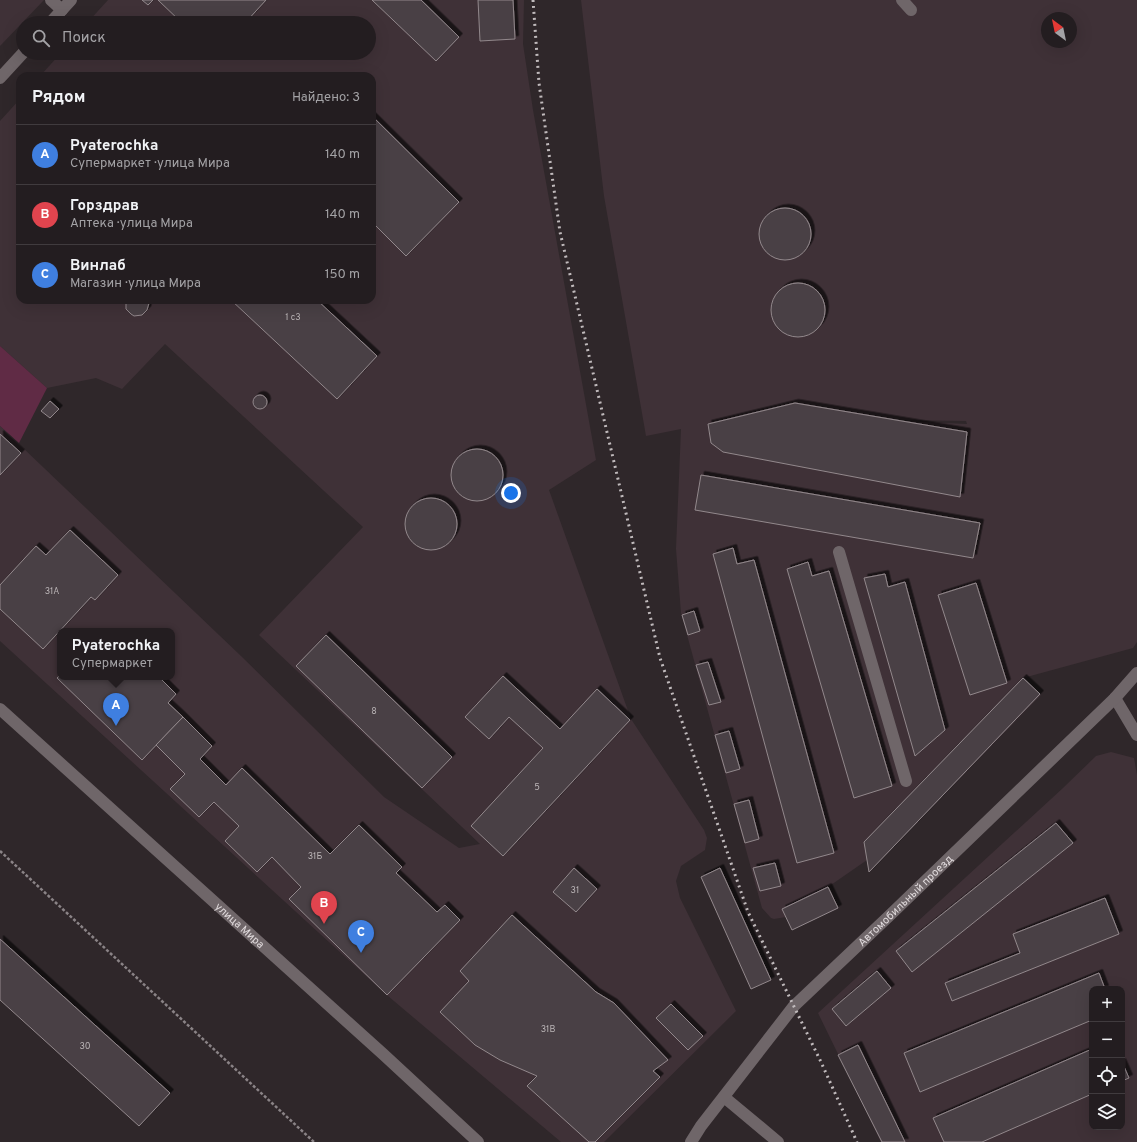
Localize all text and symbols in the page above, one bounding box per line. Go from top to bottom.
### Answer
north arrow [1041,12,1077,48]
search box [16,16,376,60]
icon: search [30,27,52,49]
text: Поиск [62,29,106,48]
text: Рядом [32,87,85,109]
text: Найдено: 3 [292,90,360,106]
text: Pyaterochka [70,137,158,156]
text: A [40,147,50,163]
text: 140 m [325,147,360,163]
text: Супермаркет · улица Мира [70,156,230,172]
text: Горздрав [70,197,139,216]
text: B [41,207,49,223]
text: 140 m [325,207,360,223]
text: Аптека · улица Мира [70,216,193,232]
text: Винлаб [70,257,126,276]
text: C [41,267,49,283]
text: 150 m [325,267,360,283]
text: Магазин · улица Мира [70,276,201,292]
house number: 1 с3 [285,312,301,323]
your location [501,483,521,503]
house number: 31А [45,586,59,597]
popup [57,628,175,680]
text: Pyaterochka [72,637,160,656]
text: Супермаркет [72,656,153,672]
pin: A [103,693,129,726]
house number: 8 [371,706,377,717]
house number: 5 [534,782,540,793]
house number: 31Б [308,851,322,862]
street label: Автомобильный проезд [855,852,956,950]
house number: 31 [571,885,579,896]
pin: B [311,891,337,924]
street label: улица Мира [212,900,267,952]
pin: C [348,920,374,953]
map controls [1089,986,1125,1130]
button: + [1089,986,1125,1022]
button: − [1089,1022,1125,1058]
house number: 31В [541,1024,555,1035]
house number: 30 [79,1041,91,1052]
button: locate [1089,1058,1125,1094]
button: layers [1089,1094,1125,1130]

